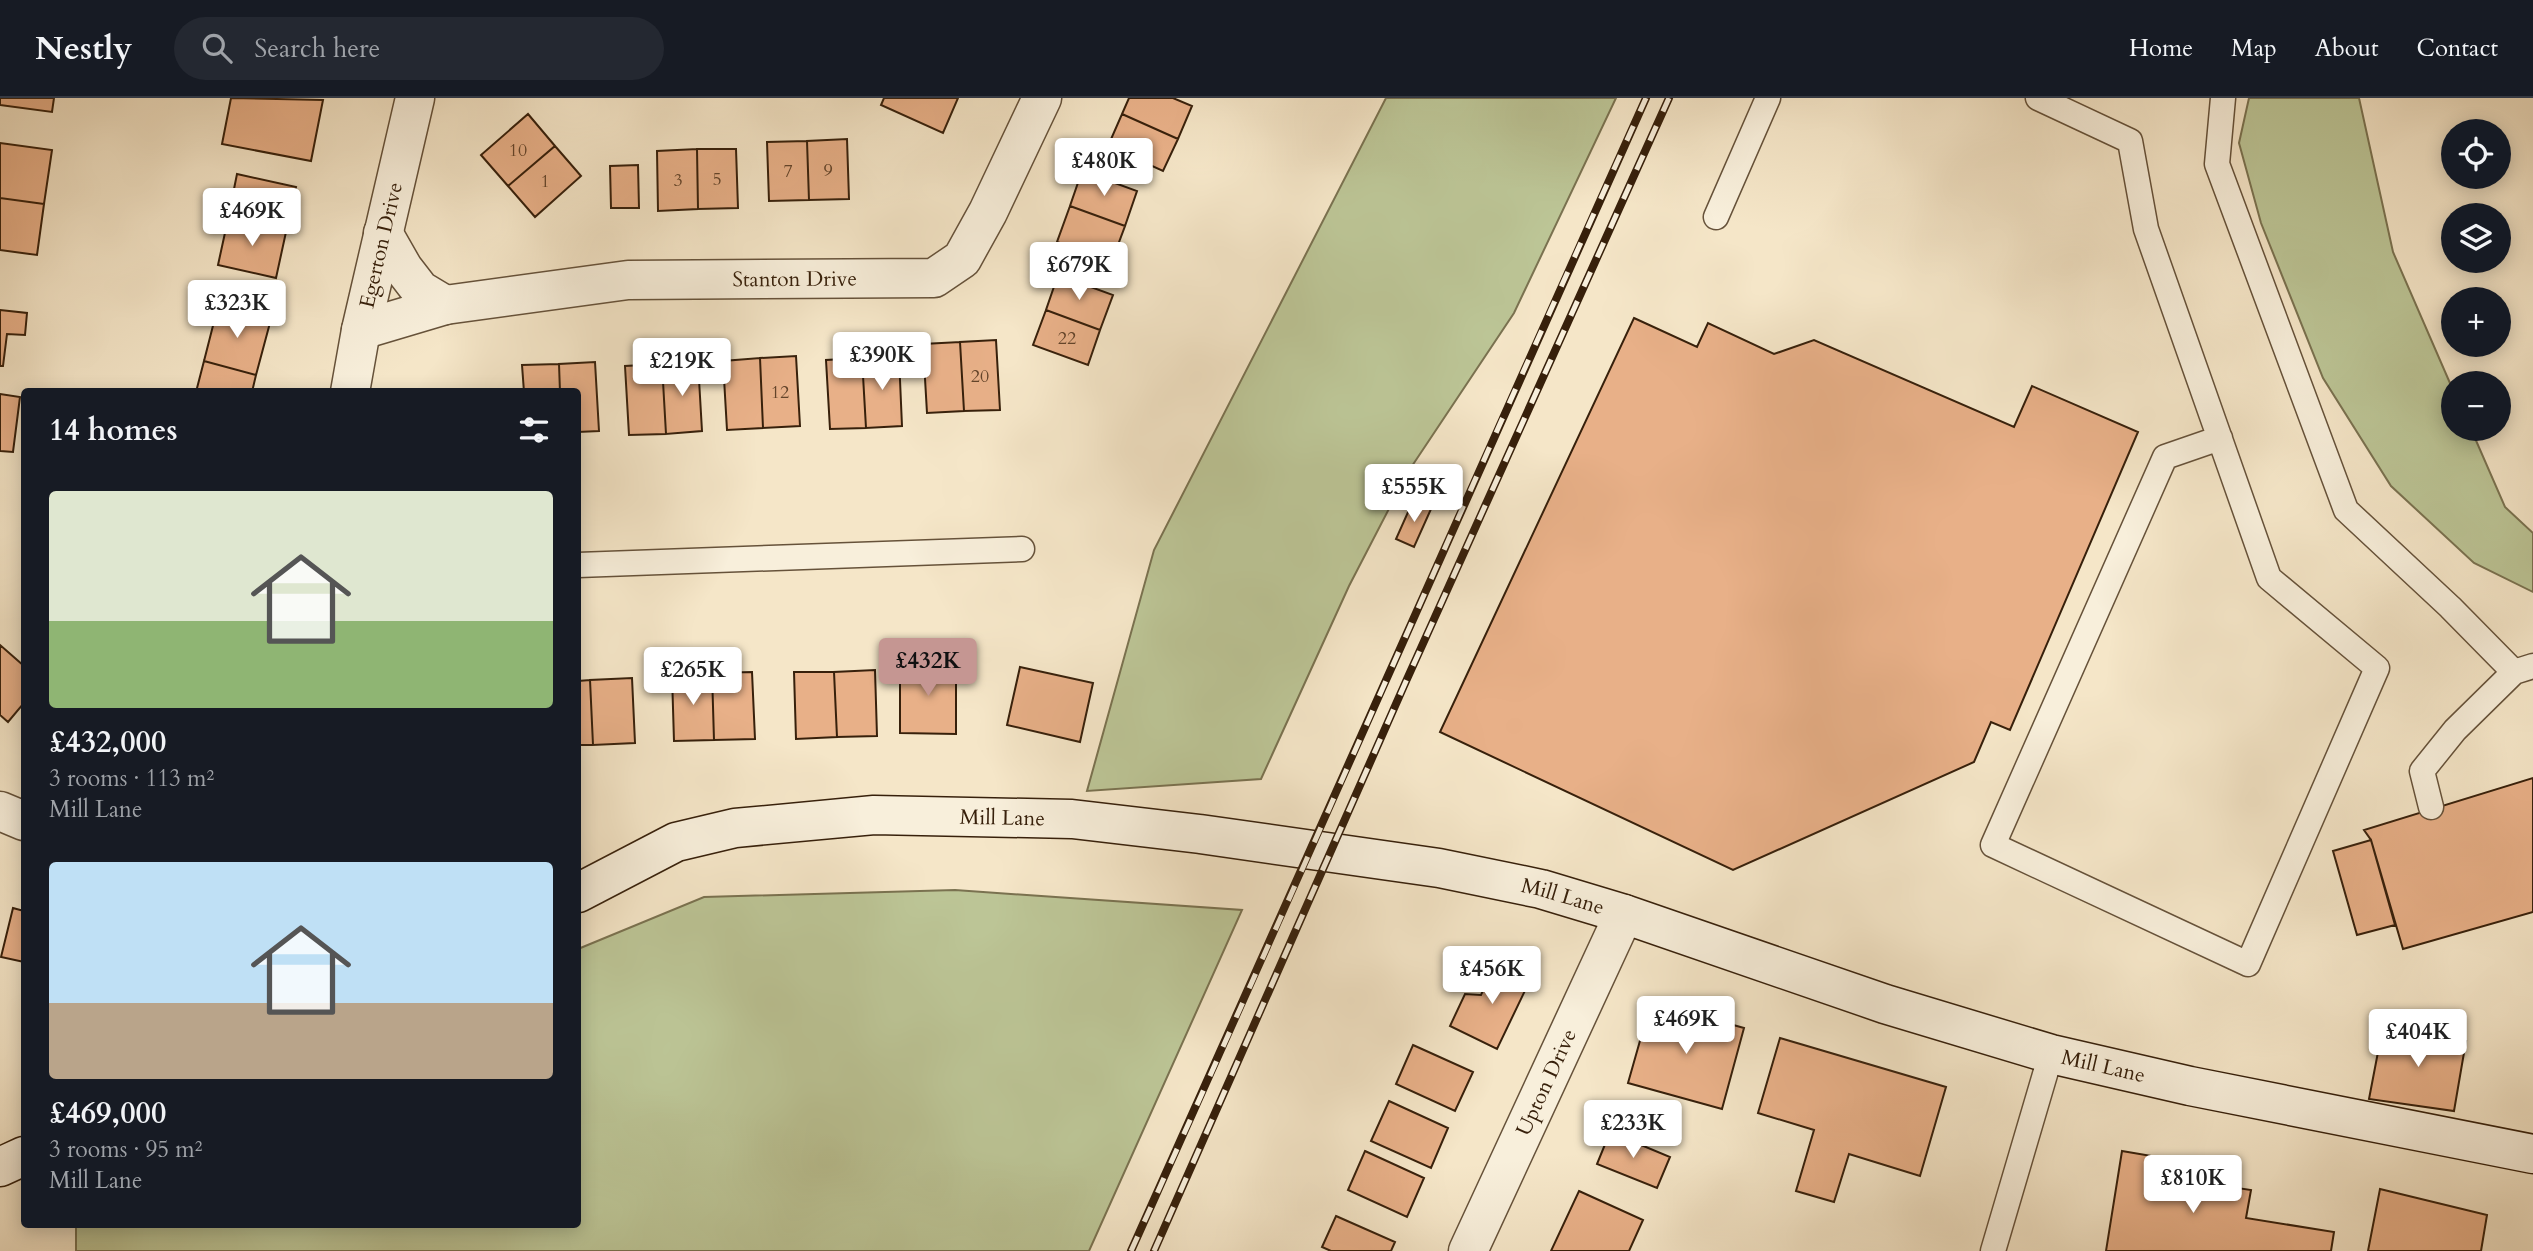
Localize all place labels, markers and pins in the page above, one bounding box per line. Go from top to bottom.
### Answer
pin: £480K [1055,139,1153,198]
pin: £469K [203,188,301,248]
pin: £679K [1030,242,1128,302]
pin: £323K [188,280,286,340]
pin: £390K [833,332,931,392]
pin: £219K [633,338,731,398]
pin: £555K [1365,464,1463,524]
pin: £432K [879,638,977,698]
pin: £265K [644,648,742,707]
pin: £456K [1443,946,1541,1006]
pin: £469K [1637,996,1735,1056]
pin: £404K [2369,1010,2467,1069]
pin: £233K [1584,1100,1682,1160]
pin: £810K [2144,1156,2242,1215]

